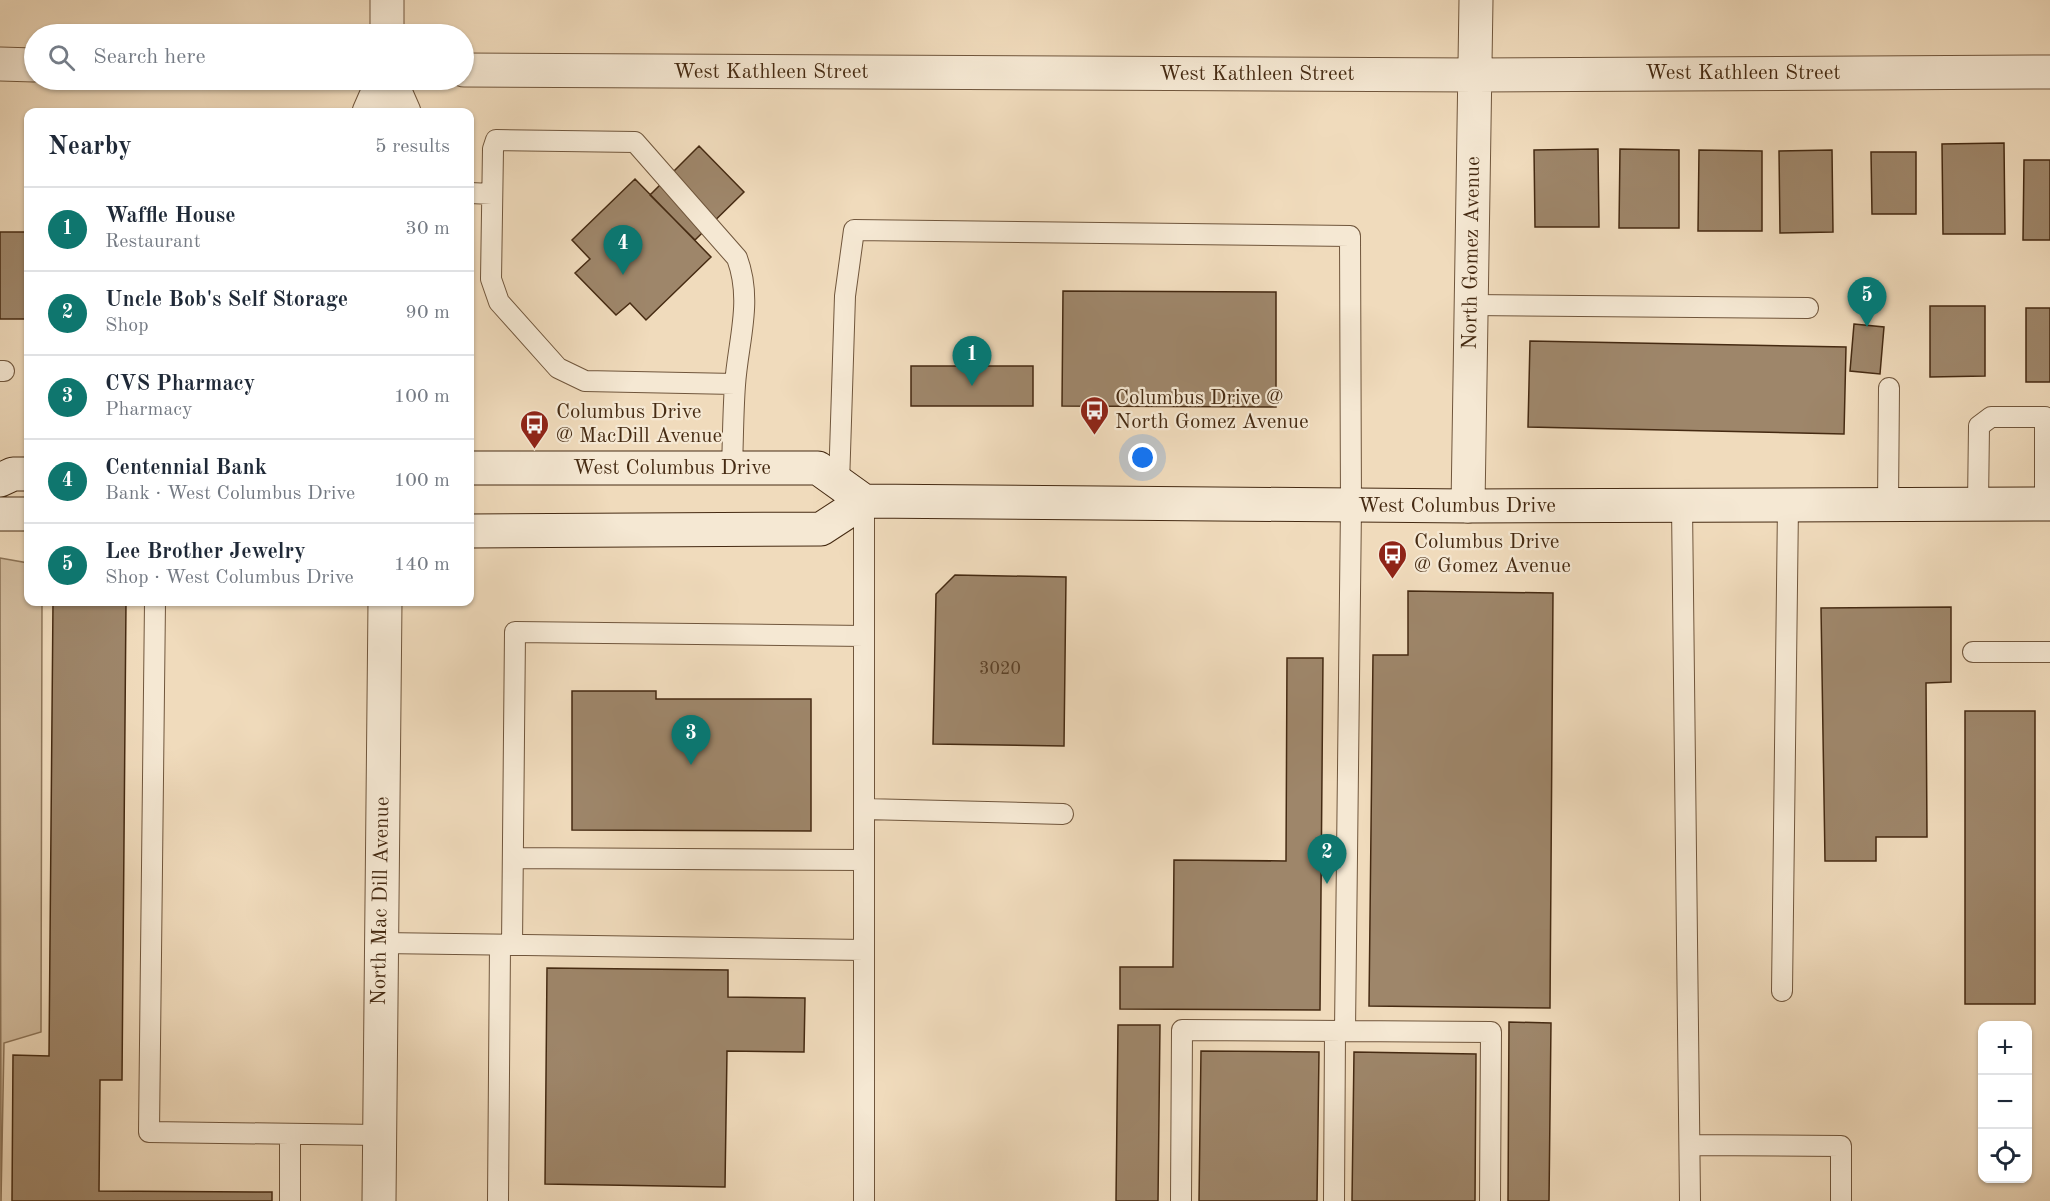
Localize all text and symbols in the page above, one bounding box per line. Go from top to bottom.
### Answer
search box [24,24,474,90]
icon: search [45,41,78,74]
text: Search here [93,46,206,68]
street label: West Kathleen Street [673,62,869,83]
street label: West Kathleen Street [1645,63,1841,84]
street label: West Kathleen Street [1159,64,1355,85]
text: Nearby [48,134,132,160]
text: 5 results [375,137,450,157]
street label: North Gomez Avenue [1460,156,1484,350]
text: Waffle House [105,205,236,227]
text: 1 [62,219,73,239]
text: 30 m [405,219,450,239]
pin: 4 [604,226,642,275]
text: Restaurant [105,232,201,252]
pin: 5 [1848,278,1886,327]
text: Uncle Bob's Self Storage [105,289,348,311]
text: 2 [62,303,73,323]
text: 90 m [405,303,450,323]
text: Shop [105,316,149,336]
pin: 1 [952,336,992,386]
text: CVS Pharmacy [105,373,255,395]
text: 3 [62,387,73,407]
text: 100 m [394,387,450,407]
place label: Columbus Drive @ North Gomez Avenue [1115,388,1309,433]
bus stop icon: Columbus Drive @ North Gomez Avenue [1078,394,1110,436]
text: Pharmacy [105,400,193,420]
place label: Columbus Drive @ MacDill Avenue [556,402,722,447]
bus stop icon: Columbus Drive @ MacDill Avenue [519,408,551,450]
your location [1128,443,1157,472]
text: Centennial Bank [105,457,267,479]
street label: West Columbus Drive [573,458,771,479]
text: 4 [62,471,73,491]
text: 100 m [394,471,450,491]
text: Bank · West Columbus Drive [105,484,355,504]
street label: West Columbus Drive [1358,496,1556,517]
place label: Columbus Drive @ Gomez Avenue [1414,532,1571,577]
bus stop icon: Columbus Drive @ Gomez Avenue [1377,538,1409,580]
text: Lee Brother Jewelry [105,541,306,563]
text: 5 [62,555,73,575]
text: 140 m [394,555,450,575]
text: Shop · West Columbus Drive [105,568,354,588]
house number: 3020 [979,660,1021,678]
pin: 3 [672,716,710,765]
street label: North Mac Dill Avenue [369,796,393,1006]
pin: 2 [1308,834,1346,884]
map controls [1978,1021,2032,1183]
button: + [1978,1021,2032,1075]
button: − [1978,1075,2032,1129]
button: locate [1978,1129,2032,1183]

